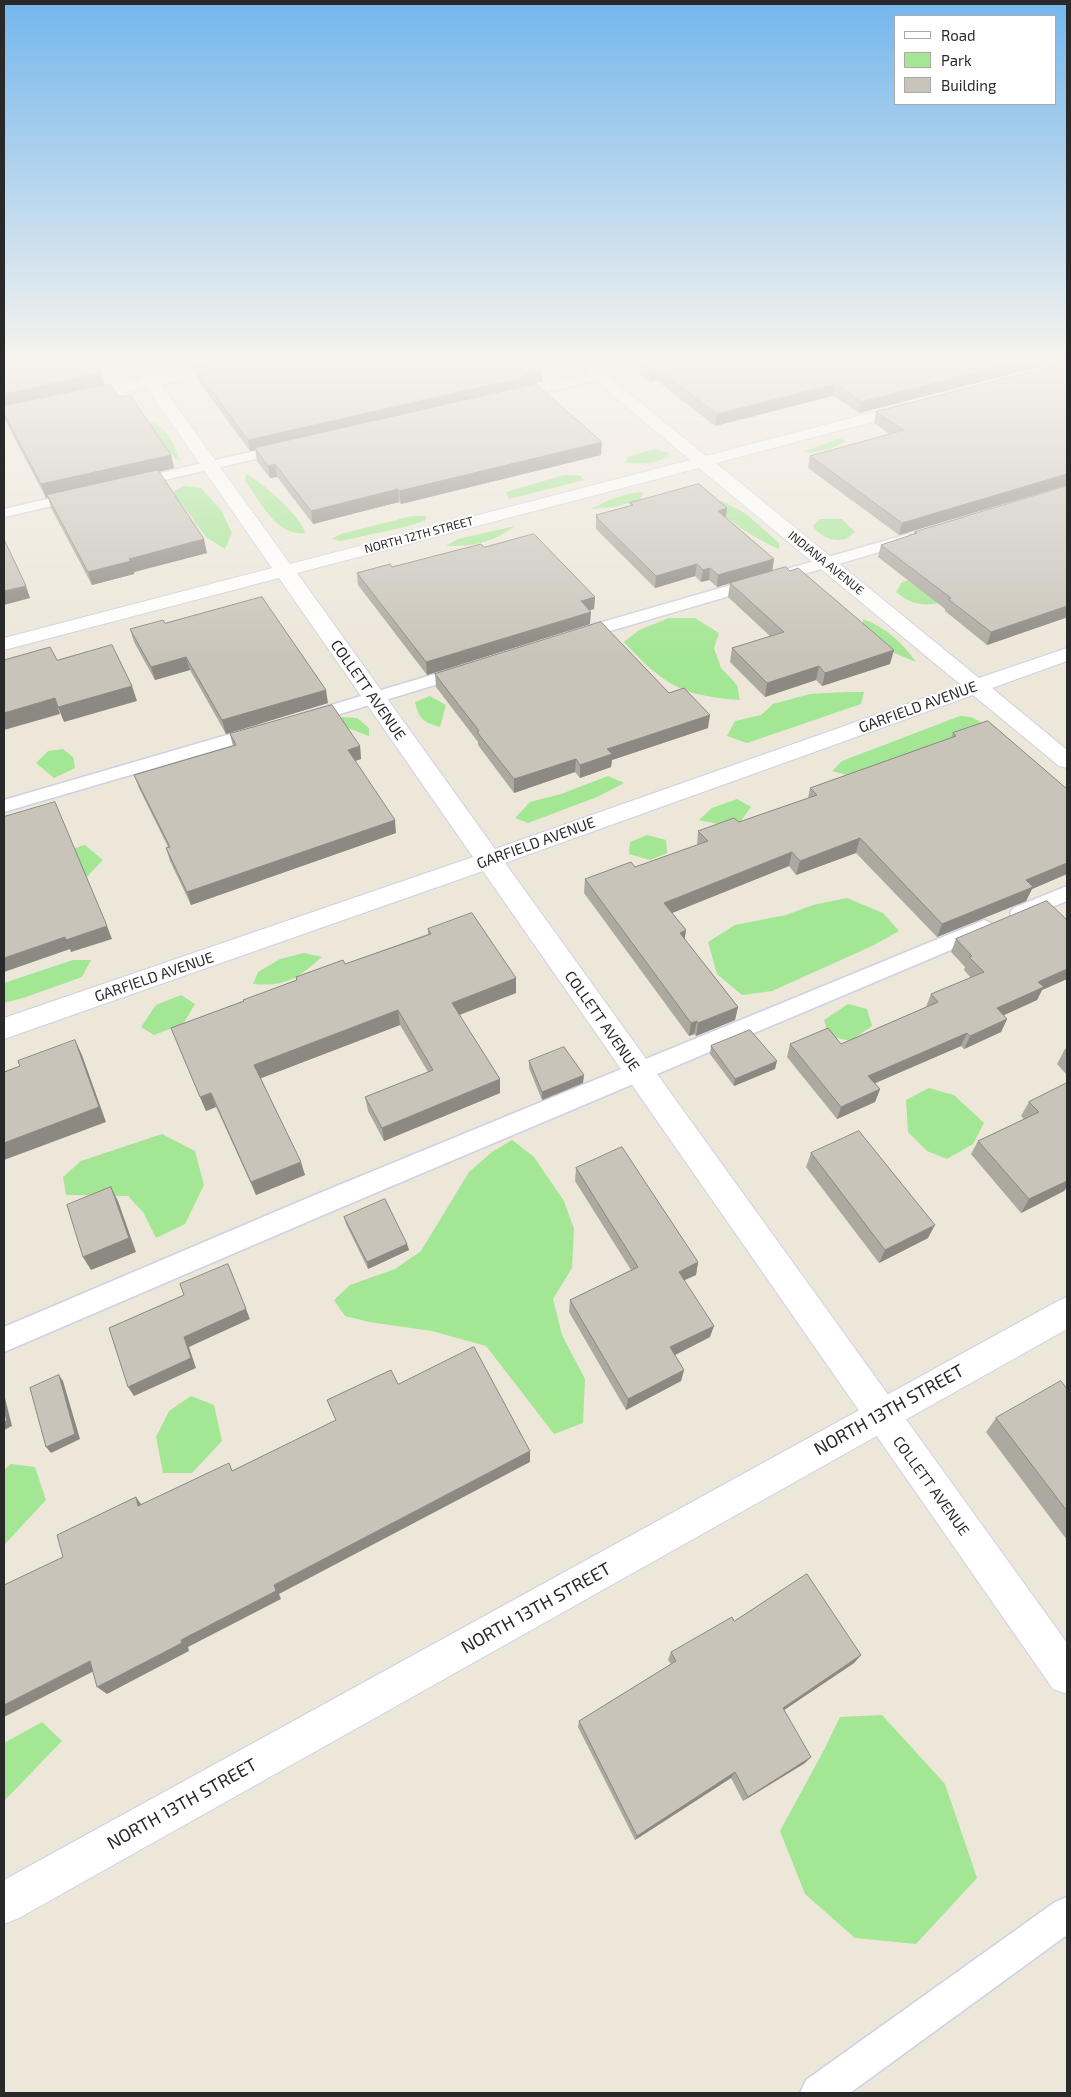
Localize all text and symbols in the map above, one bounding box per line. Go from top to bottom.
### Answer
legend [894,15,1056,105]
text: Road [941,26,976,44]
text: Park [941,51,972,69]
text: Building [941,76,996,94]
street label: NORTH 12TH STREET [363,514,475,556]
street label: INDIANA AVENUE [785,528,867,598]
street label: COLLETT AVENUE [327,636,409,744]
street label: GARFIELD AVENUE [856,677,980,737]
street label: GARFIELD AVENUE [474,813,598,873]
street label: GARFIELD AVENUE [92,948,216,1006]
street label: COLLETT AVENUE [561,967,643,1075]
street label: NORTH 13TH STREET [810,1360,968,1460]
street label: COLLETT AVENUE [889,1433,973,1539]
street label: NORTH 13TH STREET [457,1558,615,1658]
street label: NORTH 13TH STREET [103,1754,261,1854]

